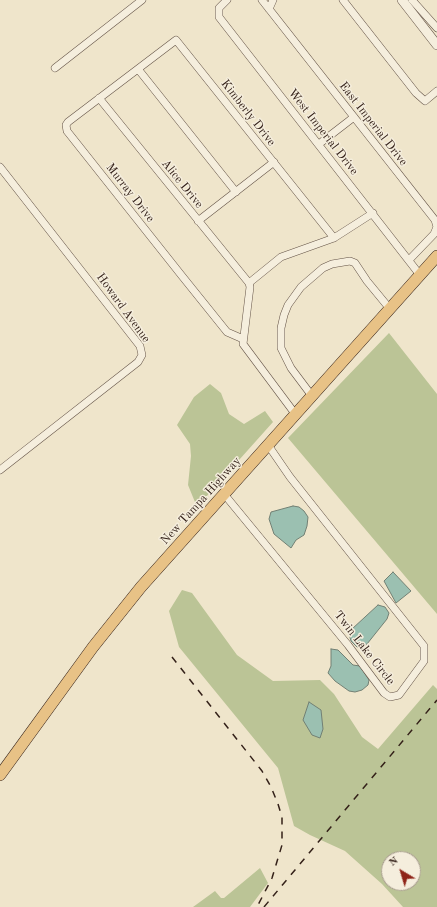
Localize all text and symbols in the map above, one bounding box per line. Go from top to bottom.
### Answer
street label: Kimberly Drive [218,77,278,149]
street label: East Imperial Drive [336,79,410,169]
street label: West Imperial Drive [285,86,361,178]
street label: Alice Drive [158,157,206,211]
street label: Murray Drive [103,161,157,225]
street label: Howard Avenue [93,270,153,346]
street label: New Tampa Highway [158,454,244,548]
street label: Twin Lake Circle [331,608,397,688]
north arrow [381,851,421,891]
text: N [387,855,401,869]

